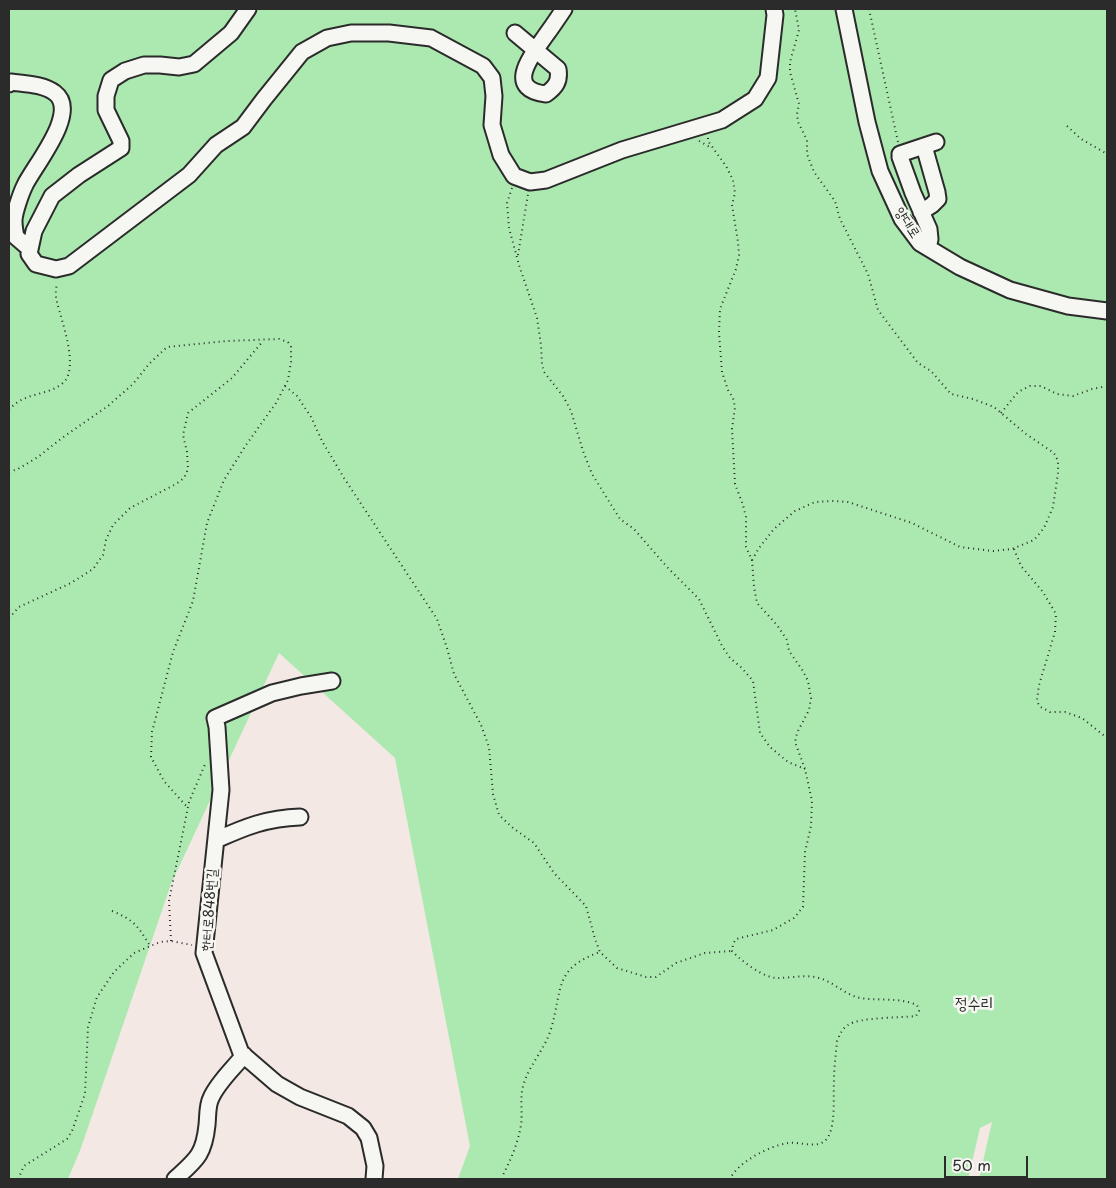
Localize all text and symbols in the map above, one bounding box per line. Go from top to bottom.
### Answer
street label: 양대로 [891,204,923,242]
street label: 한터로848번길 [199,868,221,952]
district label: 정수리 [955,995,993,1015]
scale bar [946,1146,1030,1178]
text: 50 m [952,1153,991,1176]

